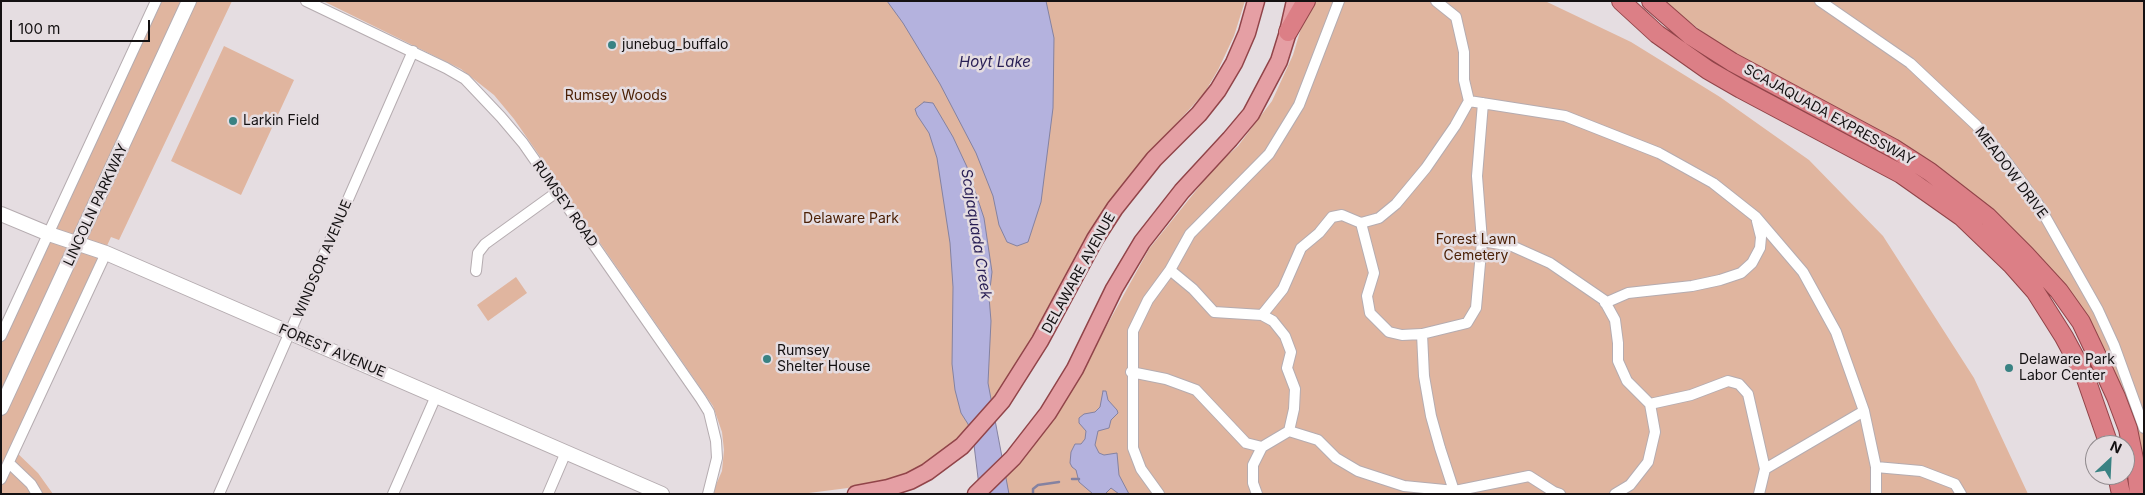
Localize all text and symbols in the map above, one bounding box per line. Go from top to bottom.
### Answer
scale bar [12,10,152,42]
text: 100 m [18,19,60,38]
place label: junebug_buffalo [622,37,728,53]
marker: junebug_buffalo [606,39,618,51]
water label: Hoyt Lake [959,53,1031,71]
street label: SCAJAQUADA EXPRESSWAY [1741,61,1917,169]
park label: Rumsey Woods [565,88,667,104]
place label: Larkin Field [243,113,319,129]
marker: Larkin Field [227,115,239,127]
street label: MEADOW DRIVE [1971,124,2051,222]
street label: LINCOLN PARKWAY [60,141,132,269]
street label: RUMSEY ROAD [529,157,601,251]
water label: Scajaquada Creek [957,167,995,301]
street label: WINDSOR AVENUE [290,197,356,321]
street label: DELAWARE AVENUE [1039,210,1119,336]
park label: Delaware Park [803,211,899,227]
park label: Forest Lawn Cemetery [1436,232,1516,264]
street label: FOREST AVENUE [276,321,388,381]
place label: Rumsey Shelter House [777,343,870,376]
place label: Delaware Park Labor Center [2019,352,2115,384]
marker: Rumsey Shelter House [761,353,773,365]
marker: Delaware Park Labor Center [2003,362,2015,374]
north arrow [2085,435,2135,485]
text: N [2108,437,2125,457]

